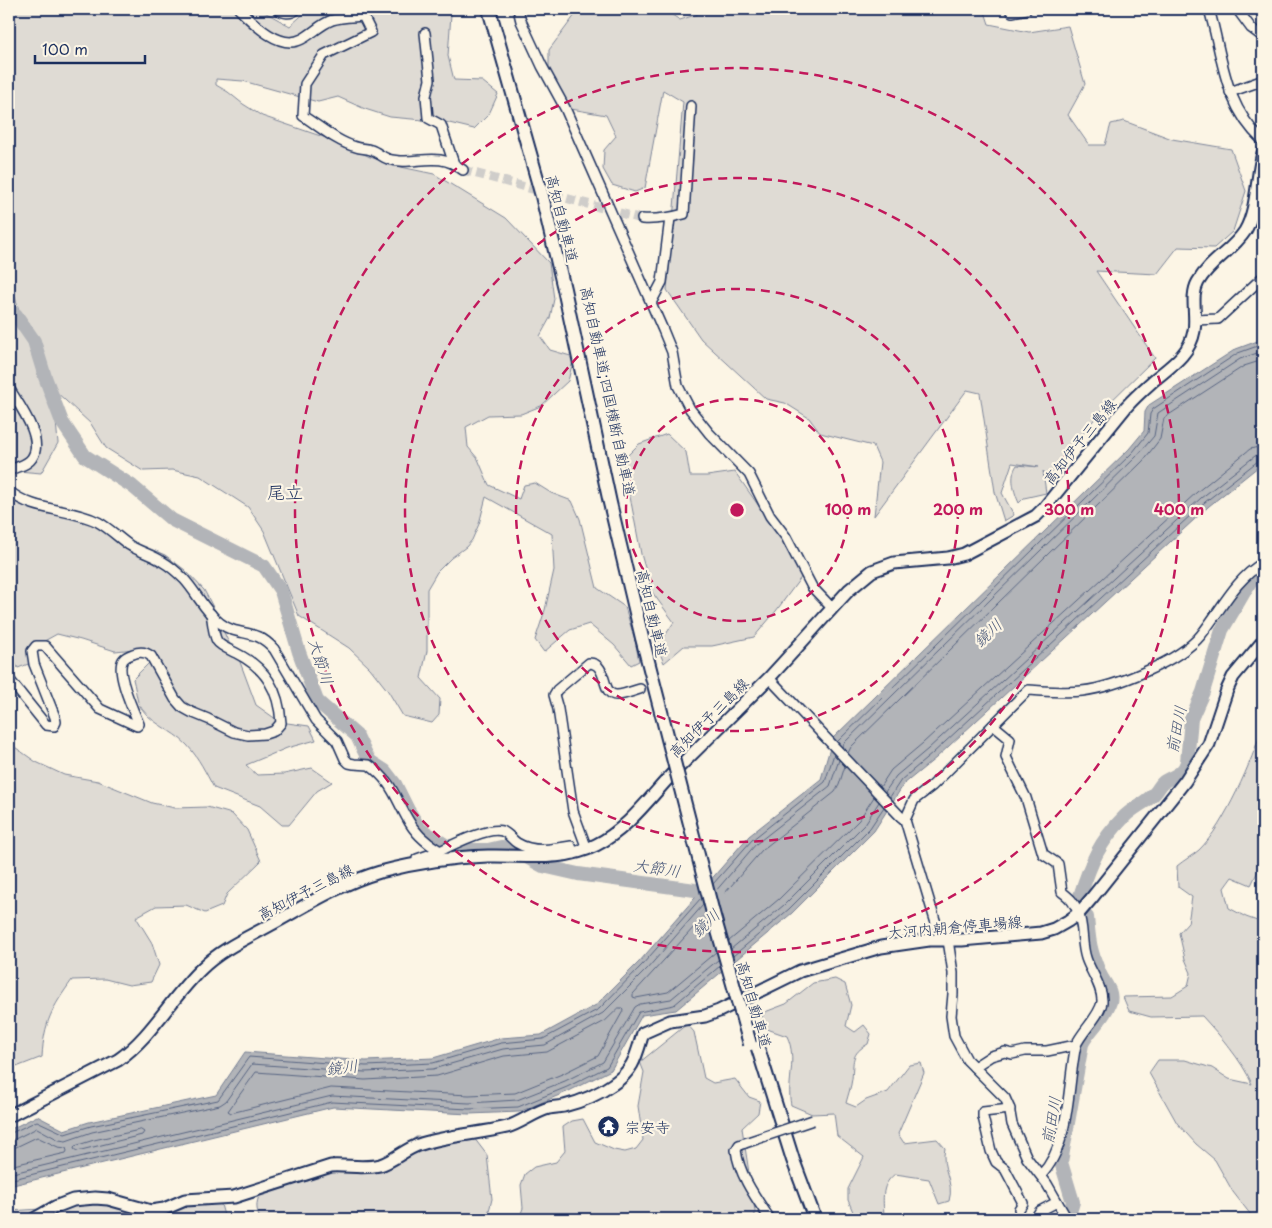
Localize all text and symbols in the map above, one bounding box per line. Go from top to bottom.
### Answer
scale bar [35,32,145,64]
text: 100 m [42,37,88,60]
street label: 高知自動車道 [541,172,585,264]
street label: 高知自動車道;四国横断自動車道 [575,284,643,498]
street label: 高知伊予三島線 [1037,393,1121,489]
district label: 尾立 [267,478,303,505]
text: 100 m [825,497,871,520]
text: 200 m [933,497,983,520]
text: 300 m [1044,497,1094,520]
text: 400 m [1154,497,1204,520]
centre of rings [728,501,746,519]
street label: 高知自動車道 [632,567,674,659]
water label: 鏡川 [967,612,1007,652]
water label: 大節川 [303,634,341,688]
street label: 高知伊予三島線 [663,672,753,762]
water label: 前田川 [1159,703,1191,755]
water label: 大節川 [632,852,682,882]
street label: 高知伊予三島線 [253,857,357,925]
water label: 鏡川 [685,902,725,942]
street label: 大河内朝倉停車場線 [887,909,1023,943]
street label: 高知自動車道 [732,958,778,1050]
water label: 鏡川 [325,1052,359,1080]
water label: 前田川 [1034,1094,1066,1146]
temple icon: 宗安寺 [597,1114,621,1138]
place label: 宗安寺 [625,1115,670,1138]

